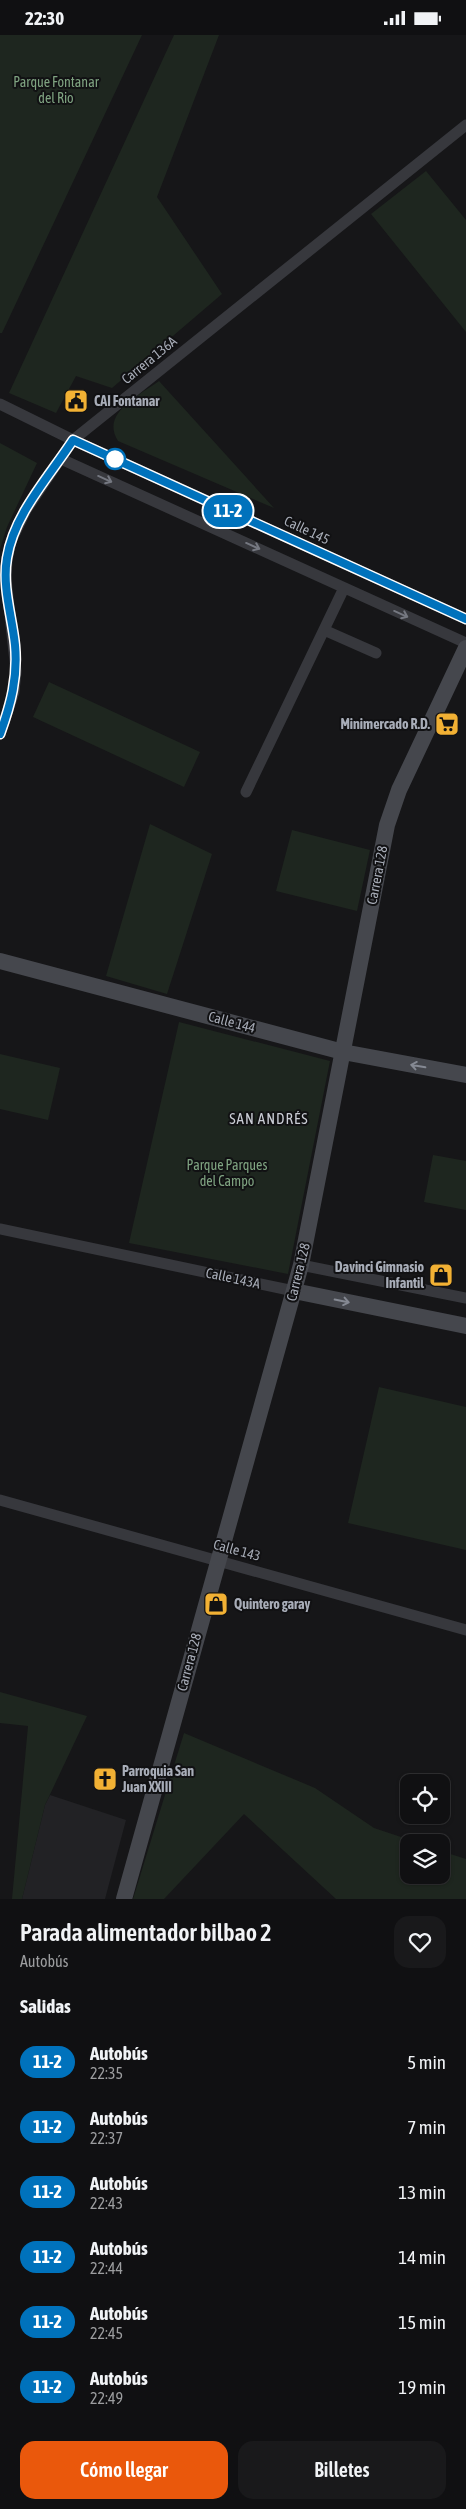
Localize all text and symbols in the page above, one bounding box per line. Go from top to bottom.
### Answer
text: 22:30 [25,7,64,29]
park label: Parque Fontanar del Rio [13,74,100,106]
street label: Carrera 136A [118,333,180,387]
public building icon: CAI Fontanar [63,388,89,414]
place label: CAI Fontanar [94,393,160,409]
unlabelled marker [104,448,126,470]
one-way arrow [97,475,112,485]
line badge: 11-2 [193,495,263,527]
text: 11-2 [214,500,242,521]
street label: Calle 145 [282,513,332,547]
one-way arrow [245,542,260,552]
one-way arrow [393,609,408,619]
supermarket icon: Minimercado R.D. [434,711,460,737]
place label: Minimercado R.D. [340,716,431,732]
street label: Carrera 128 [363,844,391,906]
street label: Calle 144 [207,1008,258,1036]
one-way arrow [410,1060,426,1070]
district label: SAN ANDRÉS [229,1110,309,1127]
park label: Parque Parques del Campo [187,1157,267,1189]
street label: Carrera 128 [283,1241,313,1303]
place label: Davinci Gimnasio Infantil [335,1259,424,1291]
shop icon: Davinci Gimnasio Infantil [428,1262,454,1288]
street label: Calle 143A [204,1264,262,1292]
one-way arrow [333,1297,349,1306]
street label: Calle 143 [212,1536,262,1564]
shop icon: Quintero garay [203,1591,229,1617]
place label: Quintero garay [234,1596,310,1612]
street label: Carrera 128 [174,1631,205,1693]
place label: Parroquia San Juan XXIII [121,1763,194,1795]
church icon: Parroquia San Juan XXIII [92,1766,118,1792]
map controls [400,1774,450,1884]
button: locate [400,1774,450,1824]
button: layers [400,1834,450,1884]
button: heart [394,1916,446,1968]
text: Parada alimentador bilbao 2 [20,1919,272,1946]
text: Autobús [20,1952,69,1970]
text: Salidas [20,1995,71,2017]
text: Autobús [90,2042,148,2064]
text: 11-2 [33,2051,62,2072]
text: 5 min [407,2051,446,2073]
text: 22:35 [90,2064,123,2082]
text: Autobús [90,2107,148,2129]
text: 11-2 [33,2116,62,2137]
text: 7 min [407,2116,446,2138]
text: 22:37 [90,2129,123,2147]
text: Autobús [90,2172,148,2194]
text: 11-2 [33,2181,62,2202]
text: 13 min [398,2181,446,2203]
text: 22:43 [90,2194,123,2212]
text: Autobús [90,2237,148,2259]
text: 11-2 [33,2246,62,2267]
text: 14 min [398,2246,446,2268]
text: 22:44 [90,2259,123,2277]
text: Autobús [90,2302,148,2324]
text: 11-2 [33,2311,62,2332]
text: 15 min [398,2311,446,2333]
text: 22:45 [90,2324,123,2342]
text: Autobús [90,2367,148,2389]
text: 11-2 [33,2376,62,2397]
text: 19 min [398,2376,446,2398]
text: 22:49 [90,2389,123,2407]
button: Cómo llegar [20,2441,228,2499]
button: Billetes [238,2441,446,2499]

